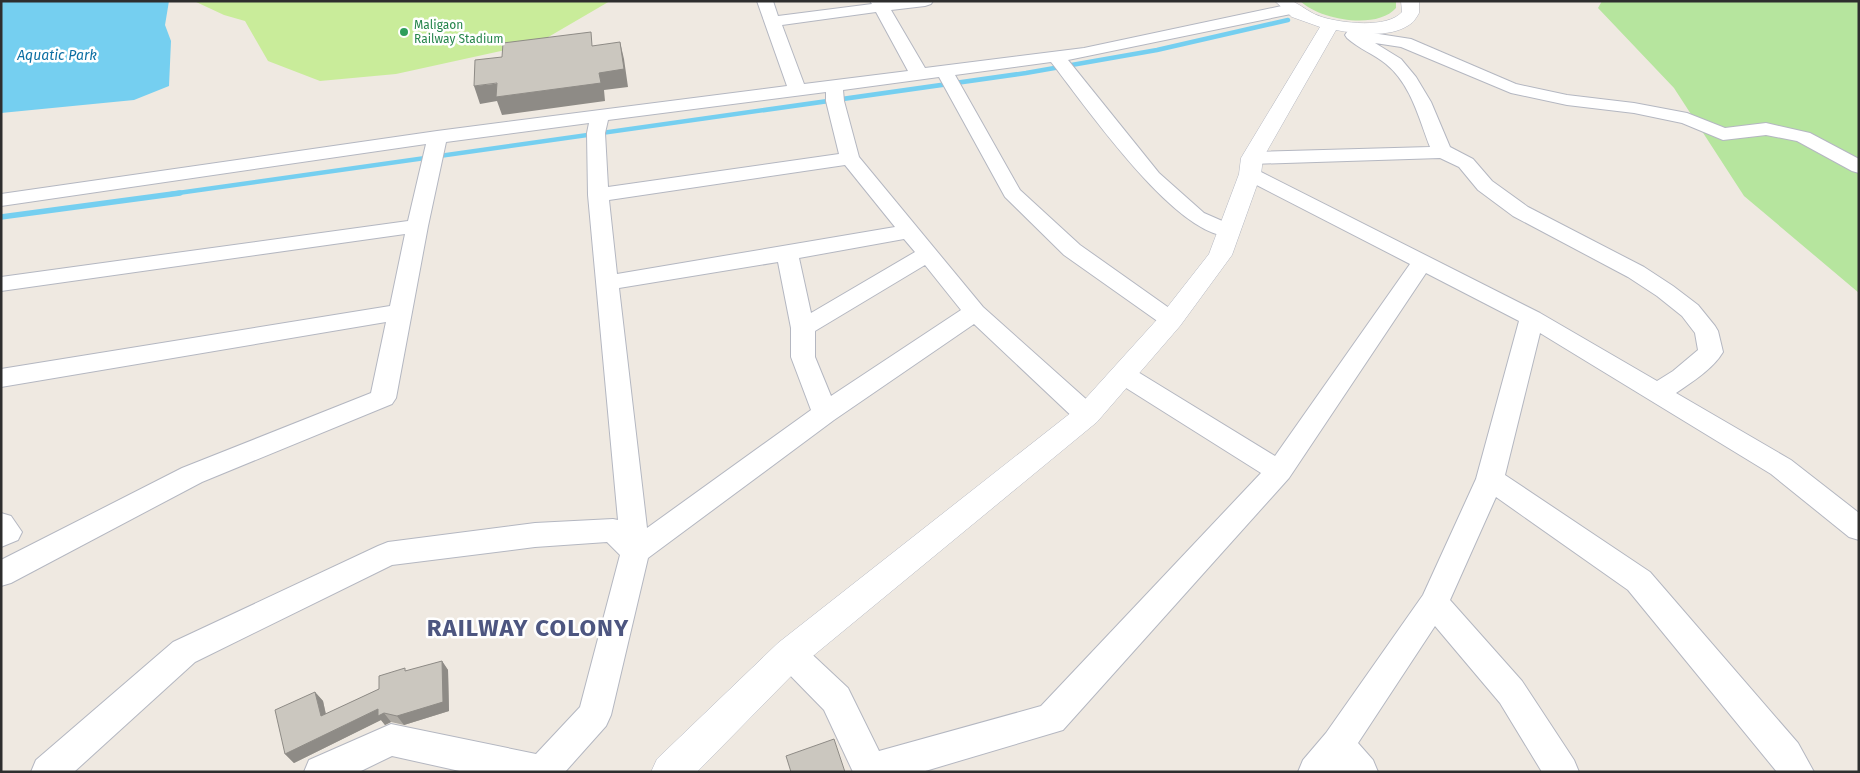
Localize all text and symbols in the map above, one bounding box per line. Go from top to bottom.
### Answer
place label: Maligaon Railway Stadium [414,18,504,46]
marker: Maligaon Railway Stadium [398,26,410,38]
water label: Aquatic Park [16,47,97,64]
district label: RAILWAY COLONY [427,614,629,642]

